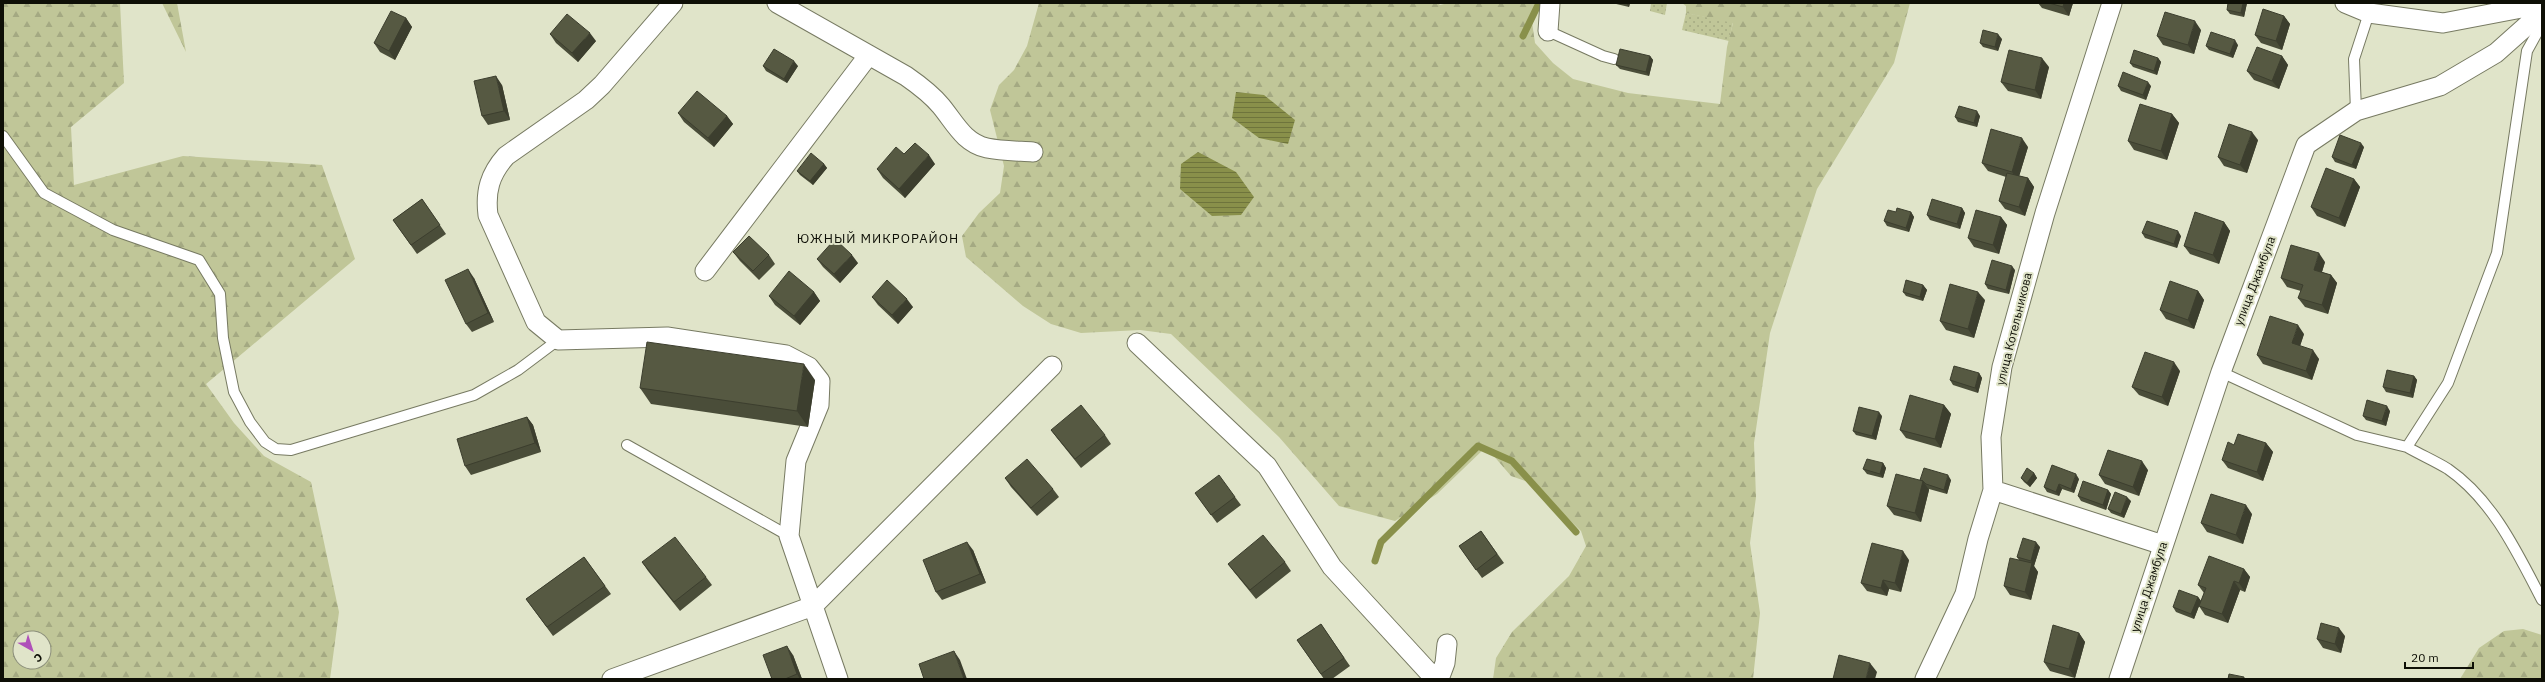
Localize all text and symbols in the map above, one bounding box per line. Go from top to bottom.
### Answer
district label: ЮЖНЫЙ МИКРОРАЙОН [797,230,959,247]
street label: улица Джамбула [2231,234,2279,328]
street label: улица Котельникова [1992,270,2035,387]
street label: улица Джамбула [2127,539,2170,634]
north arrow [12,630,52,670]
scale bar [2405,644,2473,670]
text: С [31,650,45,665]
text: 20 m [2411,650,2439,665]

